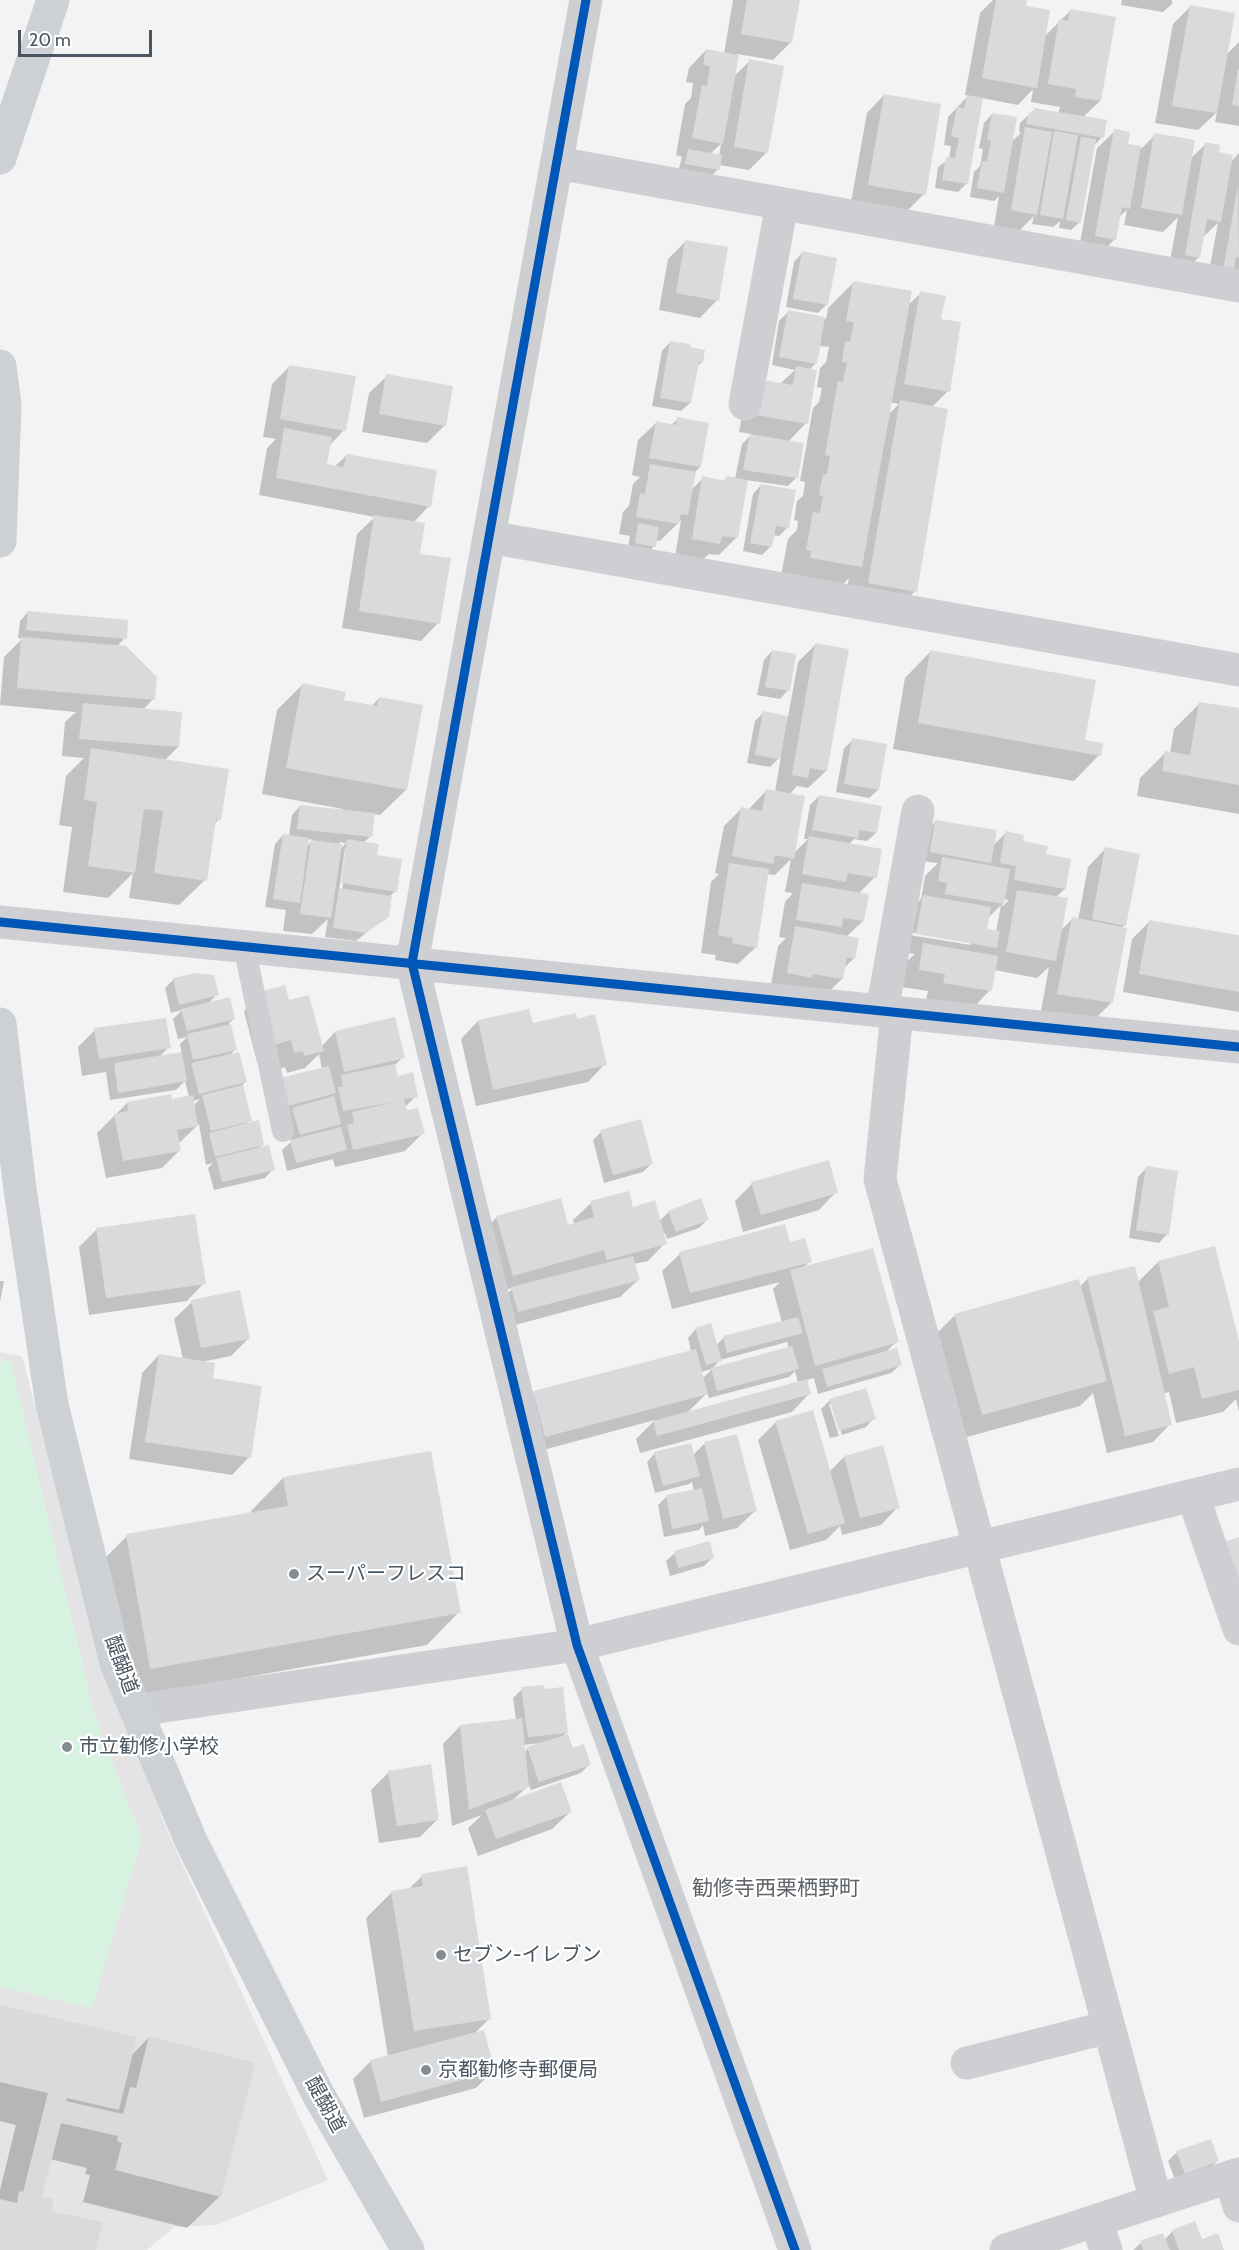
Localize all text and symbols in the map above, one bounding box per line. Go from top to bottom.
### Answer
scale bar [21,18,154,56]
text: 20 m [29,29,71,51]
place label: スーパーフレスコ [306,1562,466,1586]
marker: スーパーフレスコ [287,1567,301,1581]
street label: 醍醐道 [99,1633,143,1697]
place label: 市立勧修小学校 [79,1735,219,1759]
marker: 市立勧修小学校 [60,1740,74,1754]
district label: 勧修寺西栗栖野町 [692,1876,860,1902]
place label: セブン-イレブン [453,1943,601,1967]
marker: セブン-イレブン [434,1948,448,1962]
place label: 京都勧修寺郵便局 [438,2058,598,2082]
marker: 京都勧修寺郵便局 [419,2063,433,2077]
street label: 醍醐道 [300,2073,350,2137]

